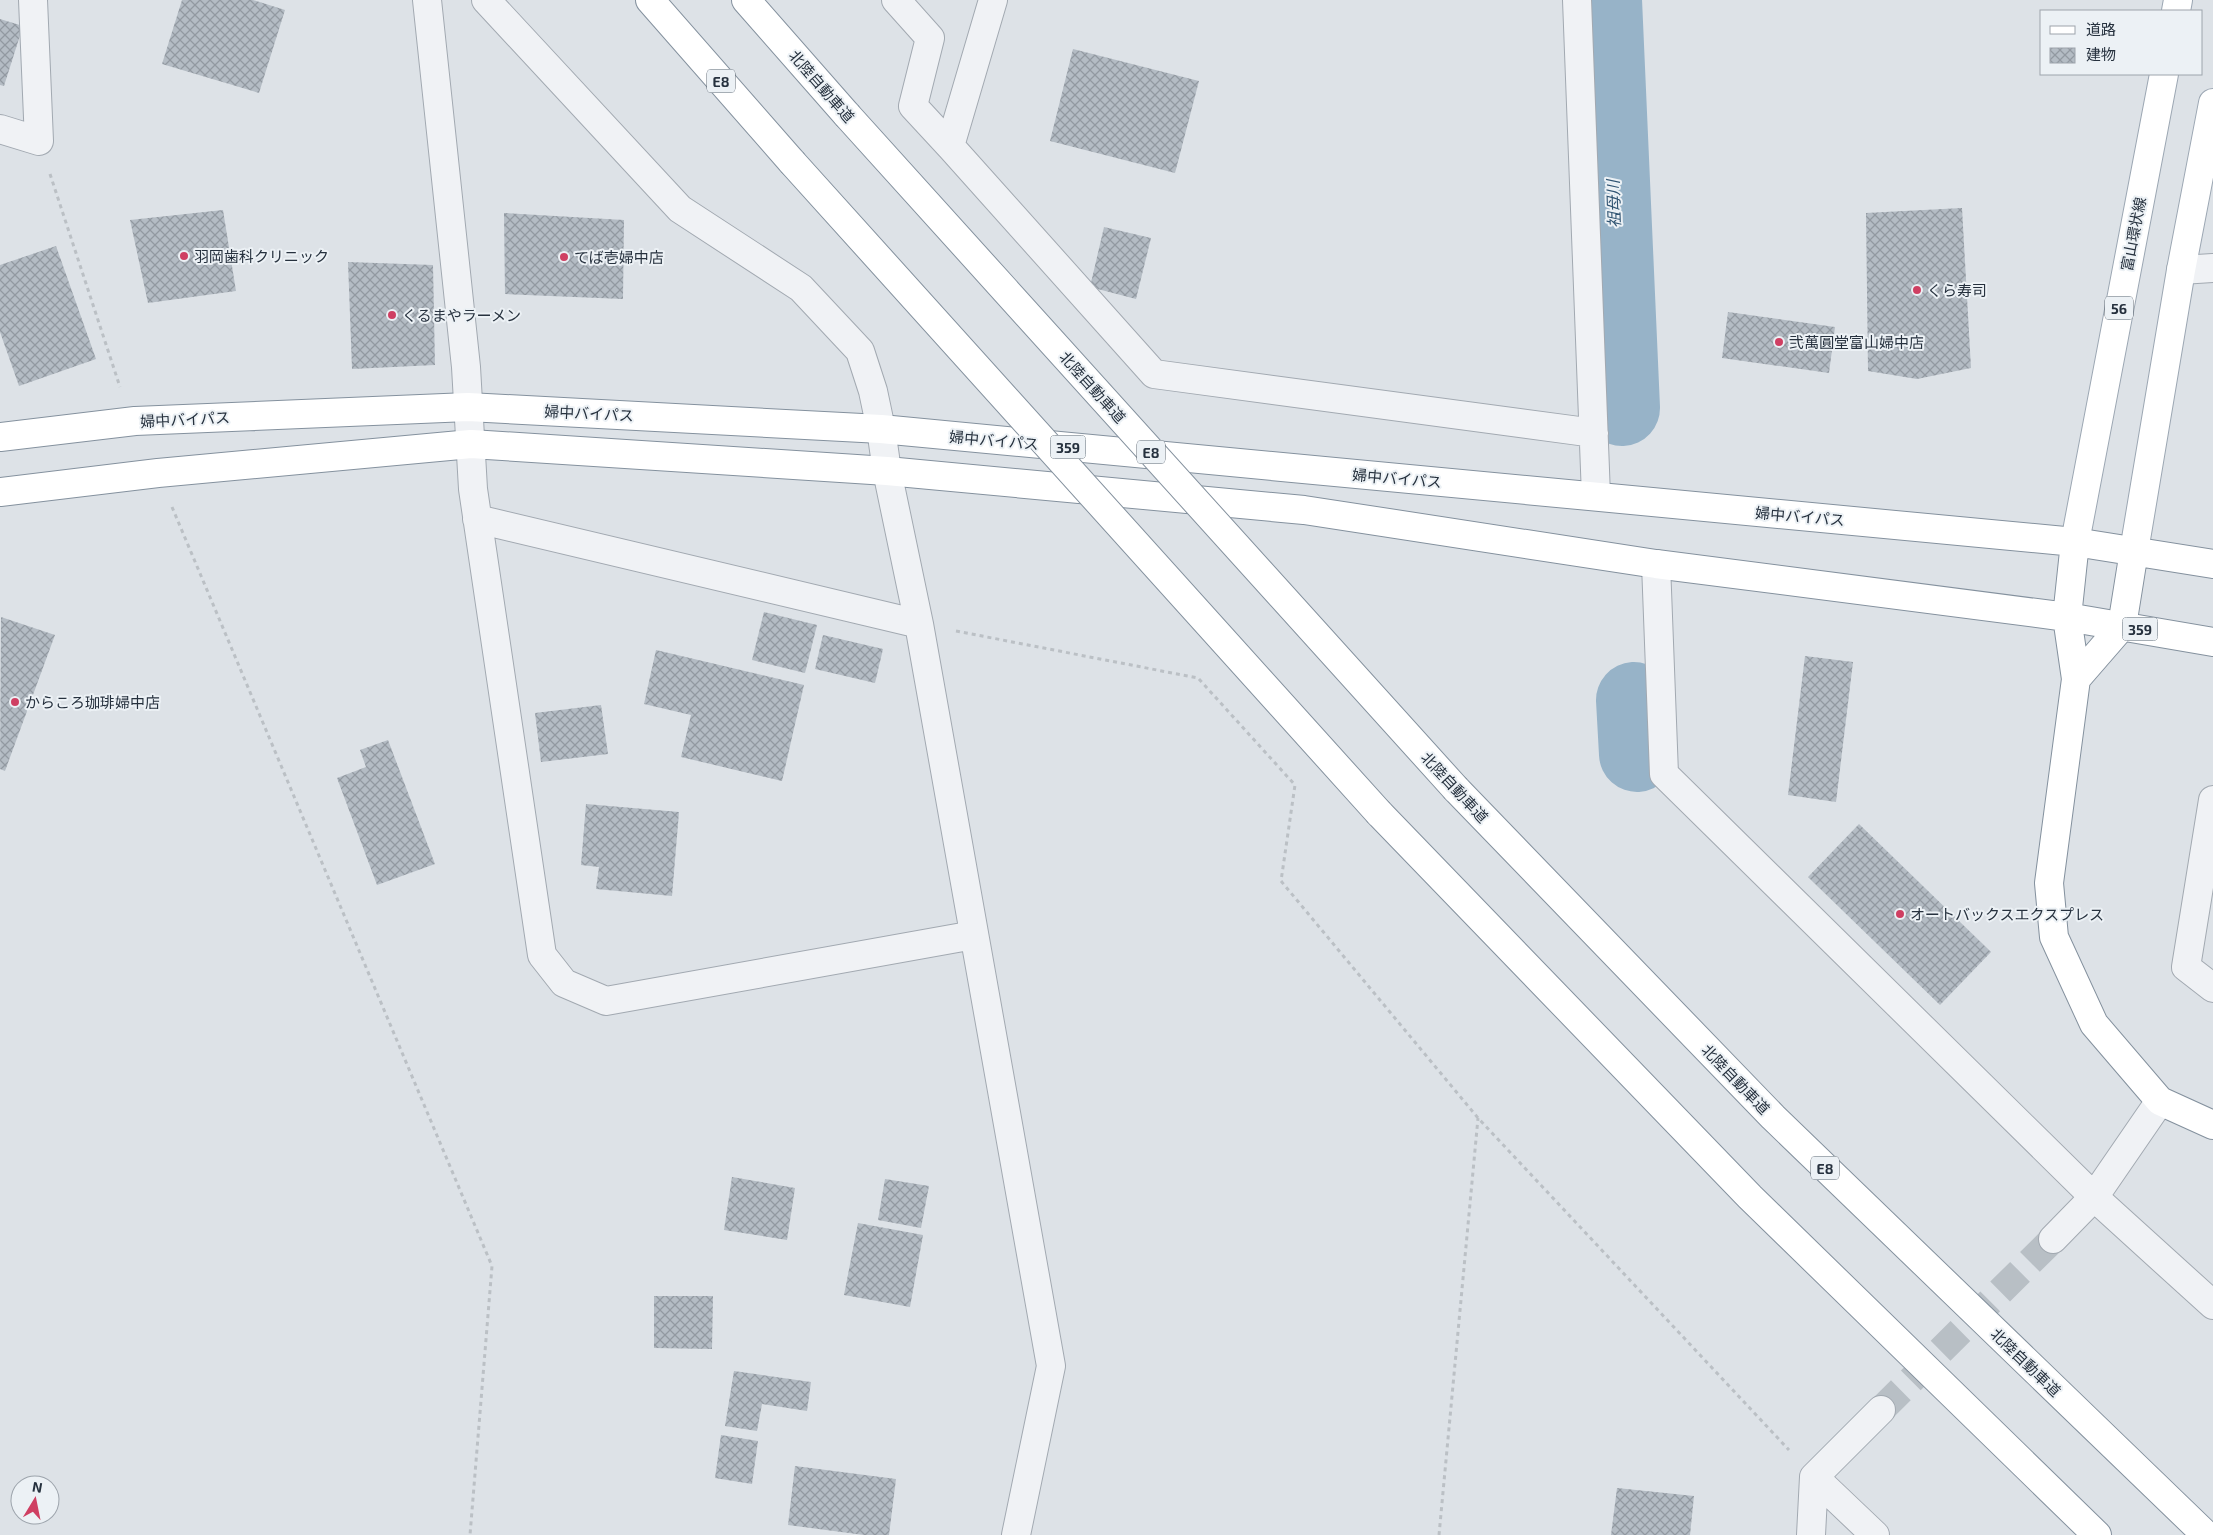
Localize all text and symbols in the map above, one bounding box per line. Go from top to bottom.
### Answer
legend [2040,10,2203,75]
text: 道路 [2086,20,2116,38]
text: 建物 [2086,45,2116,63]
street label: 北陸自動車道 [786,46,858,126]
road number: E8 [707,70,735,92]
water label: 祖母川 [1603,178,1623,228]
street label: 富山環状線 [2117,195,2149,273]
place label: 羽岡歯科クリニック [194,247,329,265]
place label: てば壱婦中店 [574,248,664,266]
marker: 羽岡歯科クリニック [178,250,190,262]
marker: てば壱婦中店 [558,251,570,263]
place label: くら寿司 [1927,281,1987,299]
marker: くら寿司 [1911,284,1923,296]
road number: 56 [2105,296,2133,320]
place label: くるまやラーメン [402,306,521,324]
marker: くるまやラーメン [386,309,398,321]
place label: 弐萬圓堂富山婦中店 [1789,333,1924,351]
marker: 弐萬圓堂富山婦中店 [1773,336,1785,348]
street label: 北陸自動車道 [1056,348,1130,426]
street label: 婦中バイパス [544,402,634,424]
street label: 婦中バイパス [140,408,230,430]
street label: 婦中バイパス [949,427,1039,453]
road number: 359 [1050,436,1086,458]
road number: E8 [1137,441,1165,464]
street label: 婦中バイパス [1352,465,1442,491]
street label: 婦中バイパス [1755,503,1845,529]
road number: 359 [2122,618,2158,640]
place label: からころ珈琲婦中店 [25,693,160,711]
marker: からころ珈琲婦中店 [9,696,21,708]
street label: 北陸自動車道 [1418,748,1492,826]
place label: オートバックスエクスプレス [1910,905,2104,923]
marker: オートバックスエクスプレス [1894,908,1906,920]
street label: 北陸自動車道 [1698,1040,1774,1118]
road number: E8 [1811,1156,1839,1180]
street label: 北陸自動車道 [1987,1324,2065,1400]
north arrow [10,1475,60,1525]
text: N [31,1477,44,1496]

